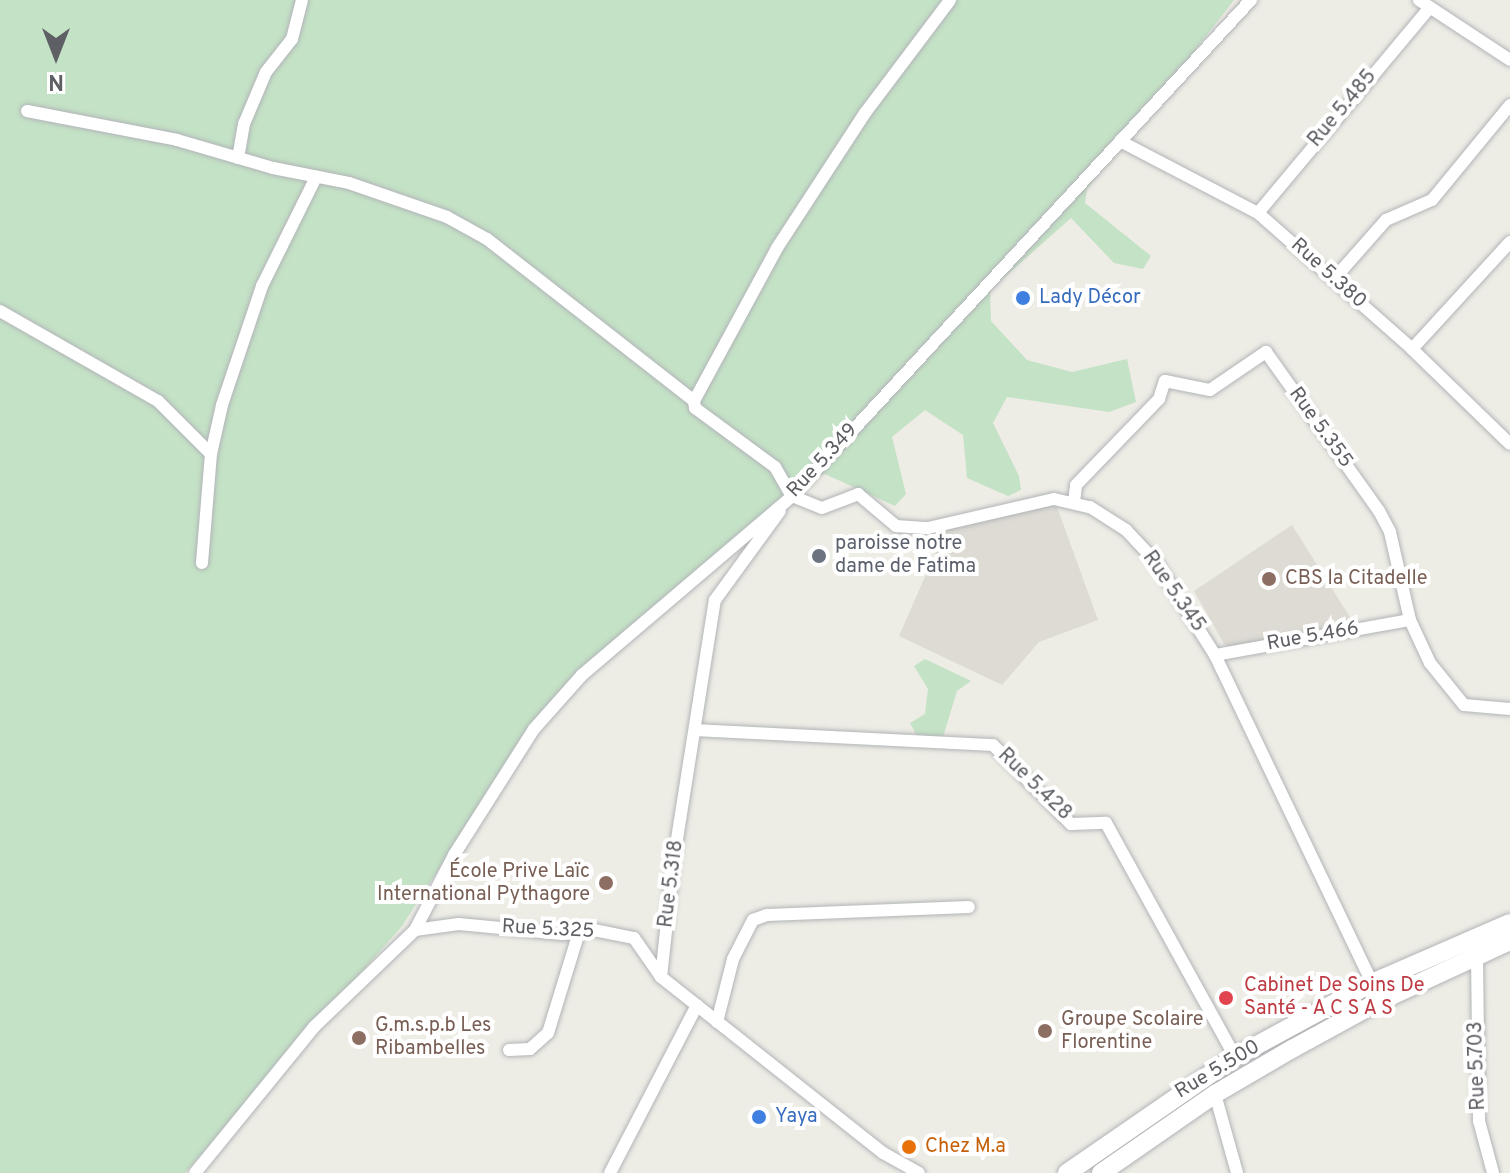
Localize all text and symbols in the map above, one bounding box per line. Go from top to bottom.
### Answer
north arrow [16,16,96,96]
street label: Rue 5.485 [1304,65,1382,153]
text: N [48,67,64,94]
street label: Rue 5.380 [1285,234,1371,314]
place label: Lady Décor [1039,286,1141,310]
marker: Lady Décor [1014,289,1032,307]
street label: Rue 5.355 [1283,383,1357,473]
street label: Rue 5.349 [783,419,863,503]
place label: paroisse notre dame de Fatima [835,532,976,579]
marker: paroisse notre dame de Fatima [810,547,828,565]
street label: Rue 5.345 [1136,547,1210,637]
place label: CBS la Citadelle [1285,567,1427,591]
marker: CBS la Citadelle [1260,570,1278,588]
street label: Rue 5.466 [1265,617,1361,657]
street label: Rue 5.428 [992,744,1076,826]
street label: Rue 5.318 [655,839,689,929]
place label: École Prive Laïc International Pythagore [377,860,590,907]
marker: École Prive Laïc International Pythagore [597,874,615,892]
street label: Rue 5.325 [501,916,595,944]
place label: Cabinet De Soins De Santé - A C S A S [1244,974,1424,1021]
marker: Cabinet De Soins De Santé - A C S A S [1215,987,1237,1009]
place label: Groupe Scolaire Florentine [1061,1008,1203,1055]
place label: G.m.s.p.b Les Ribambelles [375,1014,491,1061]
street label: Rue 5.703 [1464,1021,1492,1111]
marker: Groupe Scolaire Florentine [1036,1022,1054,1040]
marker: G.m.s.p.b Les Ribambelles [350,1029,368,1047]
street label: Rue 5.500 [1171,1035,1265,1105]
place label: Yaya [775,1105,818,1129]
marker: Yaya [750,1108,768,1126]
place label: Chez M.a [925,1135,1006,1159]
marker: Chez M.a [900,1138,918,1156]

